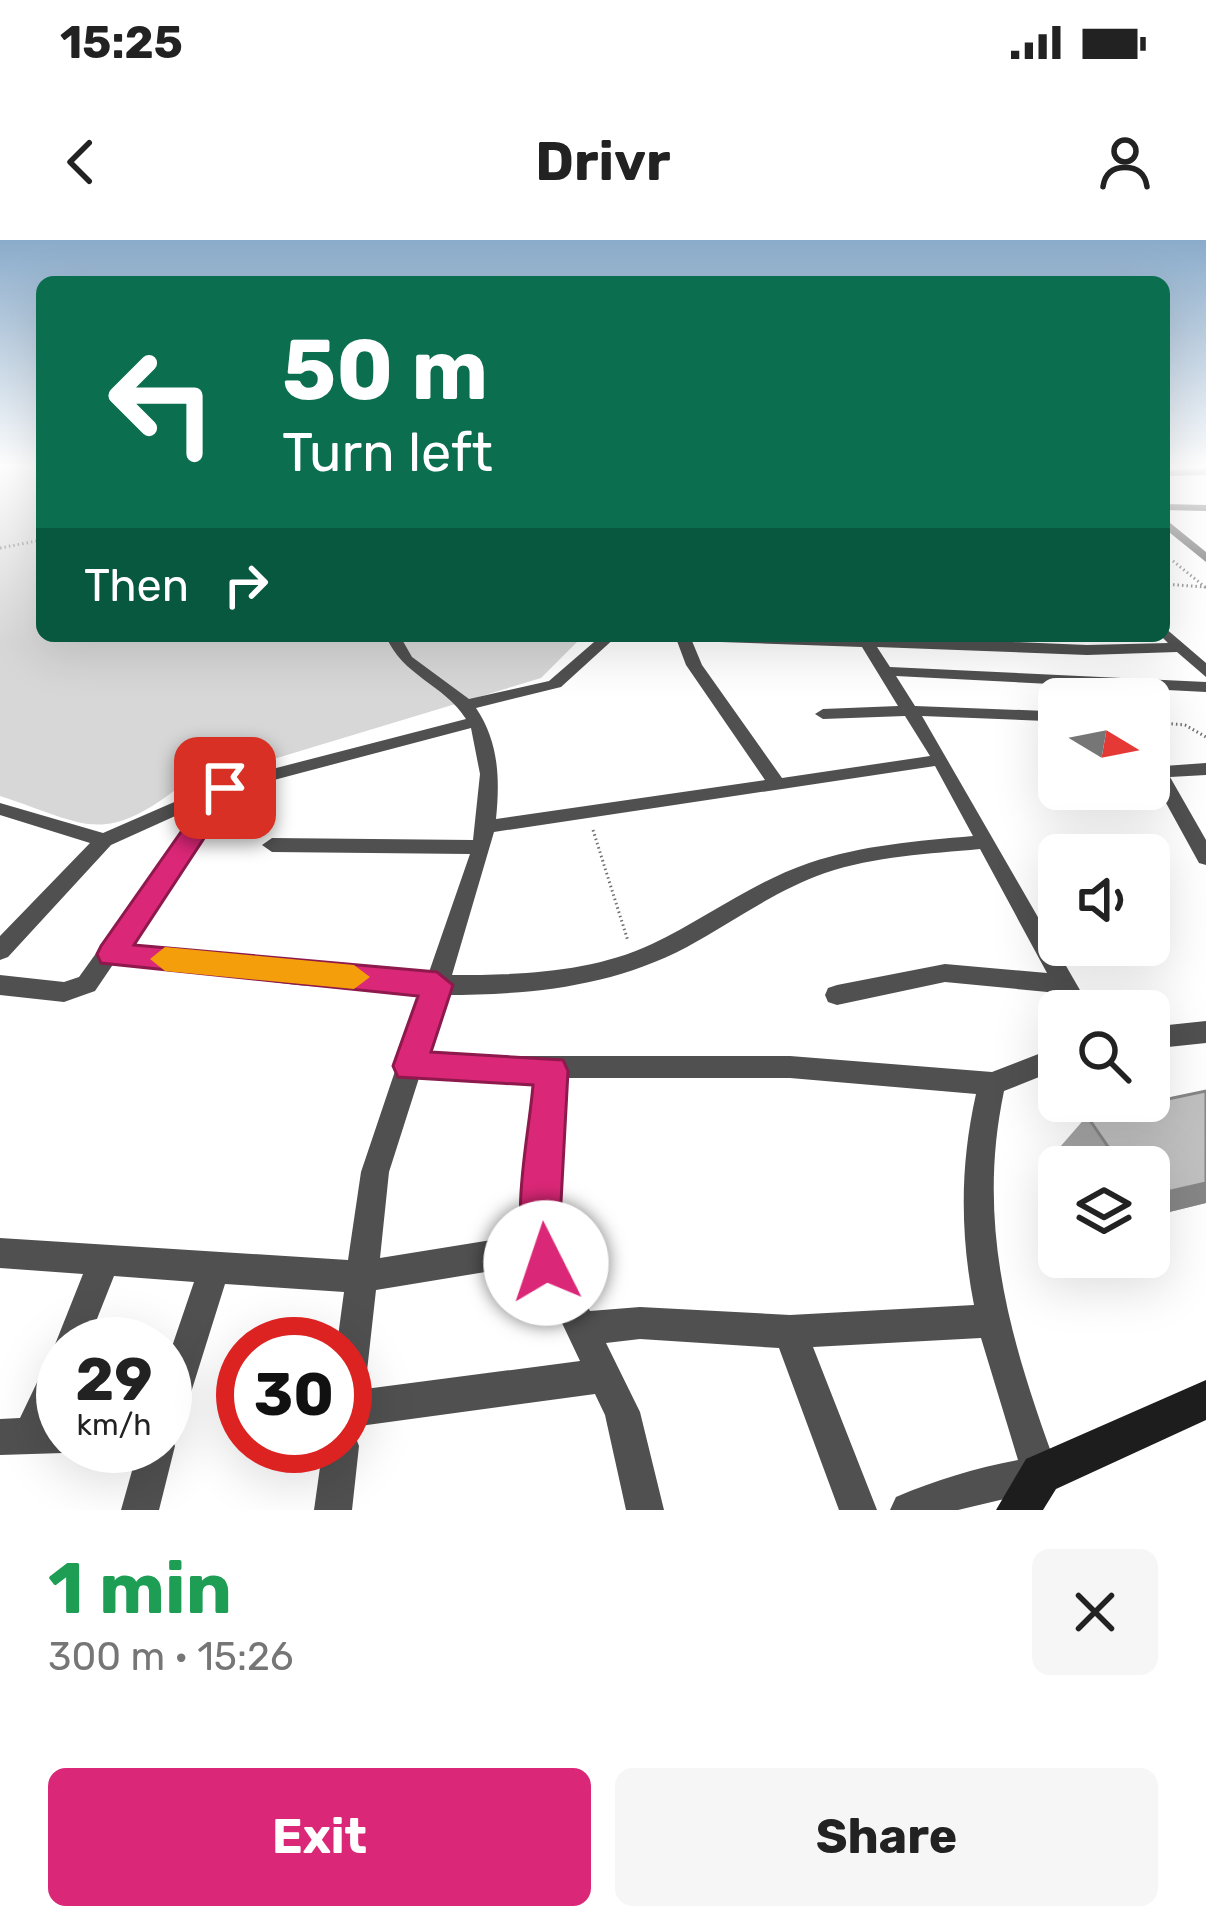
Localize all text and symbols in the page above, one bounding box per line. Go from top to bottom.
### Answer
text: 15:25 [60,16,183,69]
icon: back [48,129,114,195]
icon: person [1092,129,1158,195]
text: Drivr [535,130,671,194]
text: 50 m [282,320,488,420]
icon: left [84,324,240,480]
text: Turn left [282,421,493,485]
icon: right [213,552,279,618]
text: Then [84,559,189,612]
north arrow [1038,678,1170,810]
map controls [1038,678,1170,1278]
pin [174,737,276,839]
icon: arrive [192,755,258,821]
button: sound [1038,834,1170,966]
button: search [1038,990,1170,1122]
button: layers [1038,1146,1170,1278]
position arrow [483,1200,609,1326]
speed limit sign: 30 [216,1317,372,1473]
text: 29 [75,1344,153,1415]
text: km/h [77,1407,151,1443]
text: 1 min [48,1546,232,1631]
button: close [1032,1549,1158,1675]
text: 300 m · 15:26 [48,1634,293,1680]
button: Exit [48,1768,591,1906]
button: Share [615,1768,1158,1906]

